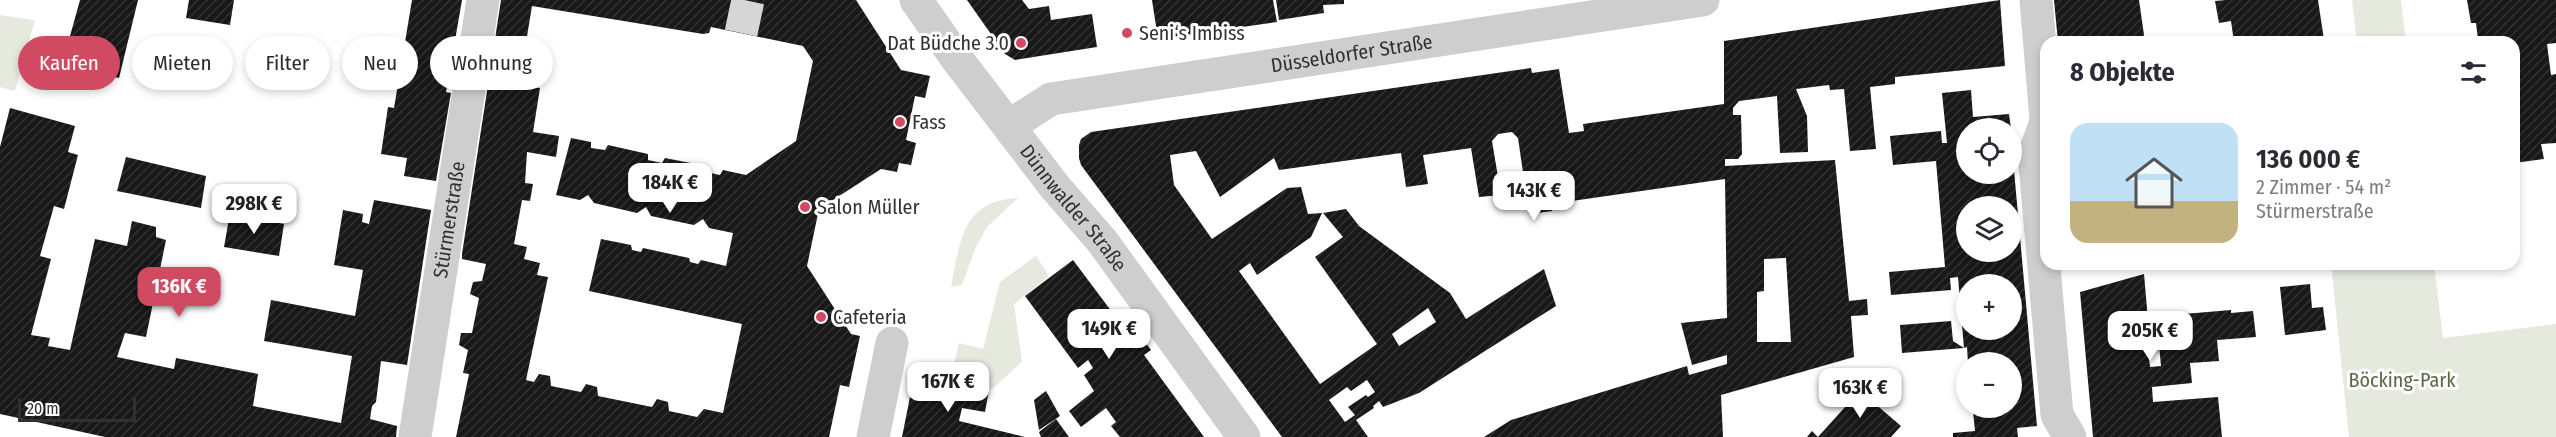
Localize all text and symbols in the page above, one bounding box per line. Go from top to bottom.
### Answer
place label: Seni‘s Imbiss [1139,21,1245,45]
marker: Seni‘s Imbiss [1120,26,1134,40]
street label: Düsseldorfer Straße [1269,29,1434,77]
place label: Dat Büdche 3.0 [887,31,1009,55]
chip: Kaufen [18,36,120,90]
chip: Mieten [132,36,233,90]
chip: Filter [245,36,330,90]
chip: Neu [342,36,418,90]
chip: Wohnung [430,36,553,90]
marker: Dat Büdche 3.0 [1014,36,1028,50]
icon: filters [2457,56,2490,89]
text: 8 Objekte [2070,57,2175,88]
place label: Fass [912,110,946,134]
marker: Fass [893,115,907,129]
map controls [1956,118,2022,418]
button: locate [1956,118,2022,184]
street label: Dünnwalder Straße [1015,140,1132,276]
text: 136 000 € [2256,144,2360,175]
icon: home [2118,147,2190,219]
street label: Stürmerstraße [428,160,470,280]
pin: 184K € [621,163,719,214]
text: 184K € [642,170,698,194]
pin: 143K € [1485,171,1583,222]
text: 2 Zimmer · 54 m² [2256,175,2391,199]
text: 143K € [1507,178,1561,202]
pin: 298K € [205,184,303,235]
text: 298K € [226,191,282,215]
place label: Salon Müller [817,195,919,219]
button: layers [1956,196,2022,262]
text: Stürmerstraße [2256,199,2374,223]
marker: Salon Müller [798,200,812,214]
pin: 136K € [130,267,228,318]
text: 136K € [152,274,206,298]
button: + [1956,274,2022,340]
place label: Cafeteria [833,305,907,329]
pin: 149K € [1060,309,1158,360]
marker: Cafeteria [814,310,828,324]
pin: 205K € [2101,311,2199,362]
text: 149K € [1081,316,1137,340]
text: 205K € [2122,318,2178,342]
button: − [1956,352,2022,418]
pin: 167K € [899,362,997,413]
pin: 163K € [1811,368,1909,419]
park label: Böcking-Park [2348,368,2456,392]
text: 167K € [921,369,975,393]
text: 163K € [1833,375,1887,399]
scale bar [18,395,136,422]
text: 20 m [27,399,58,418]

